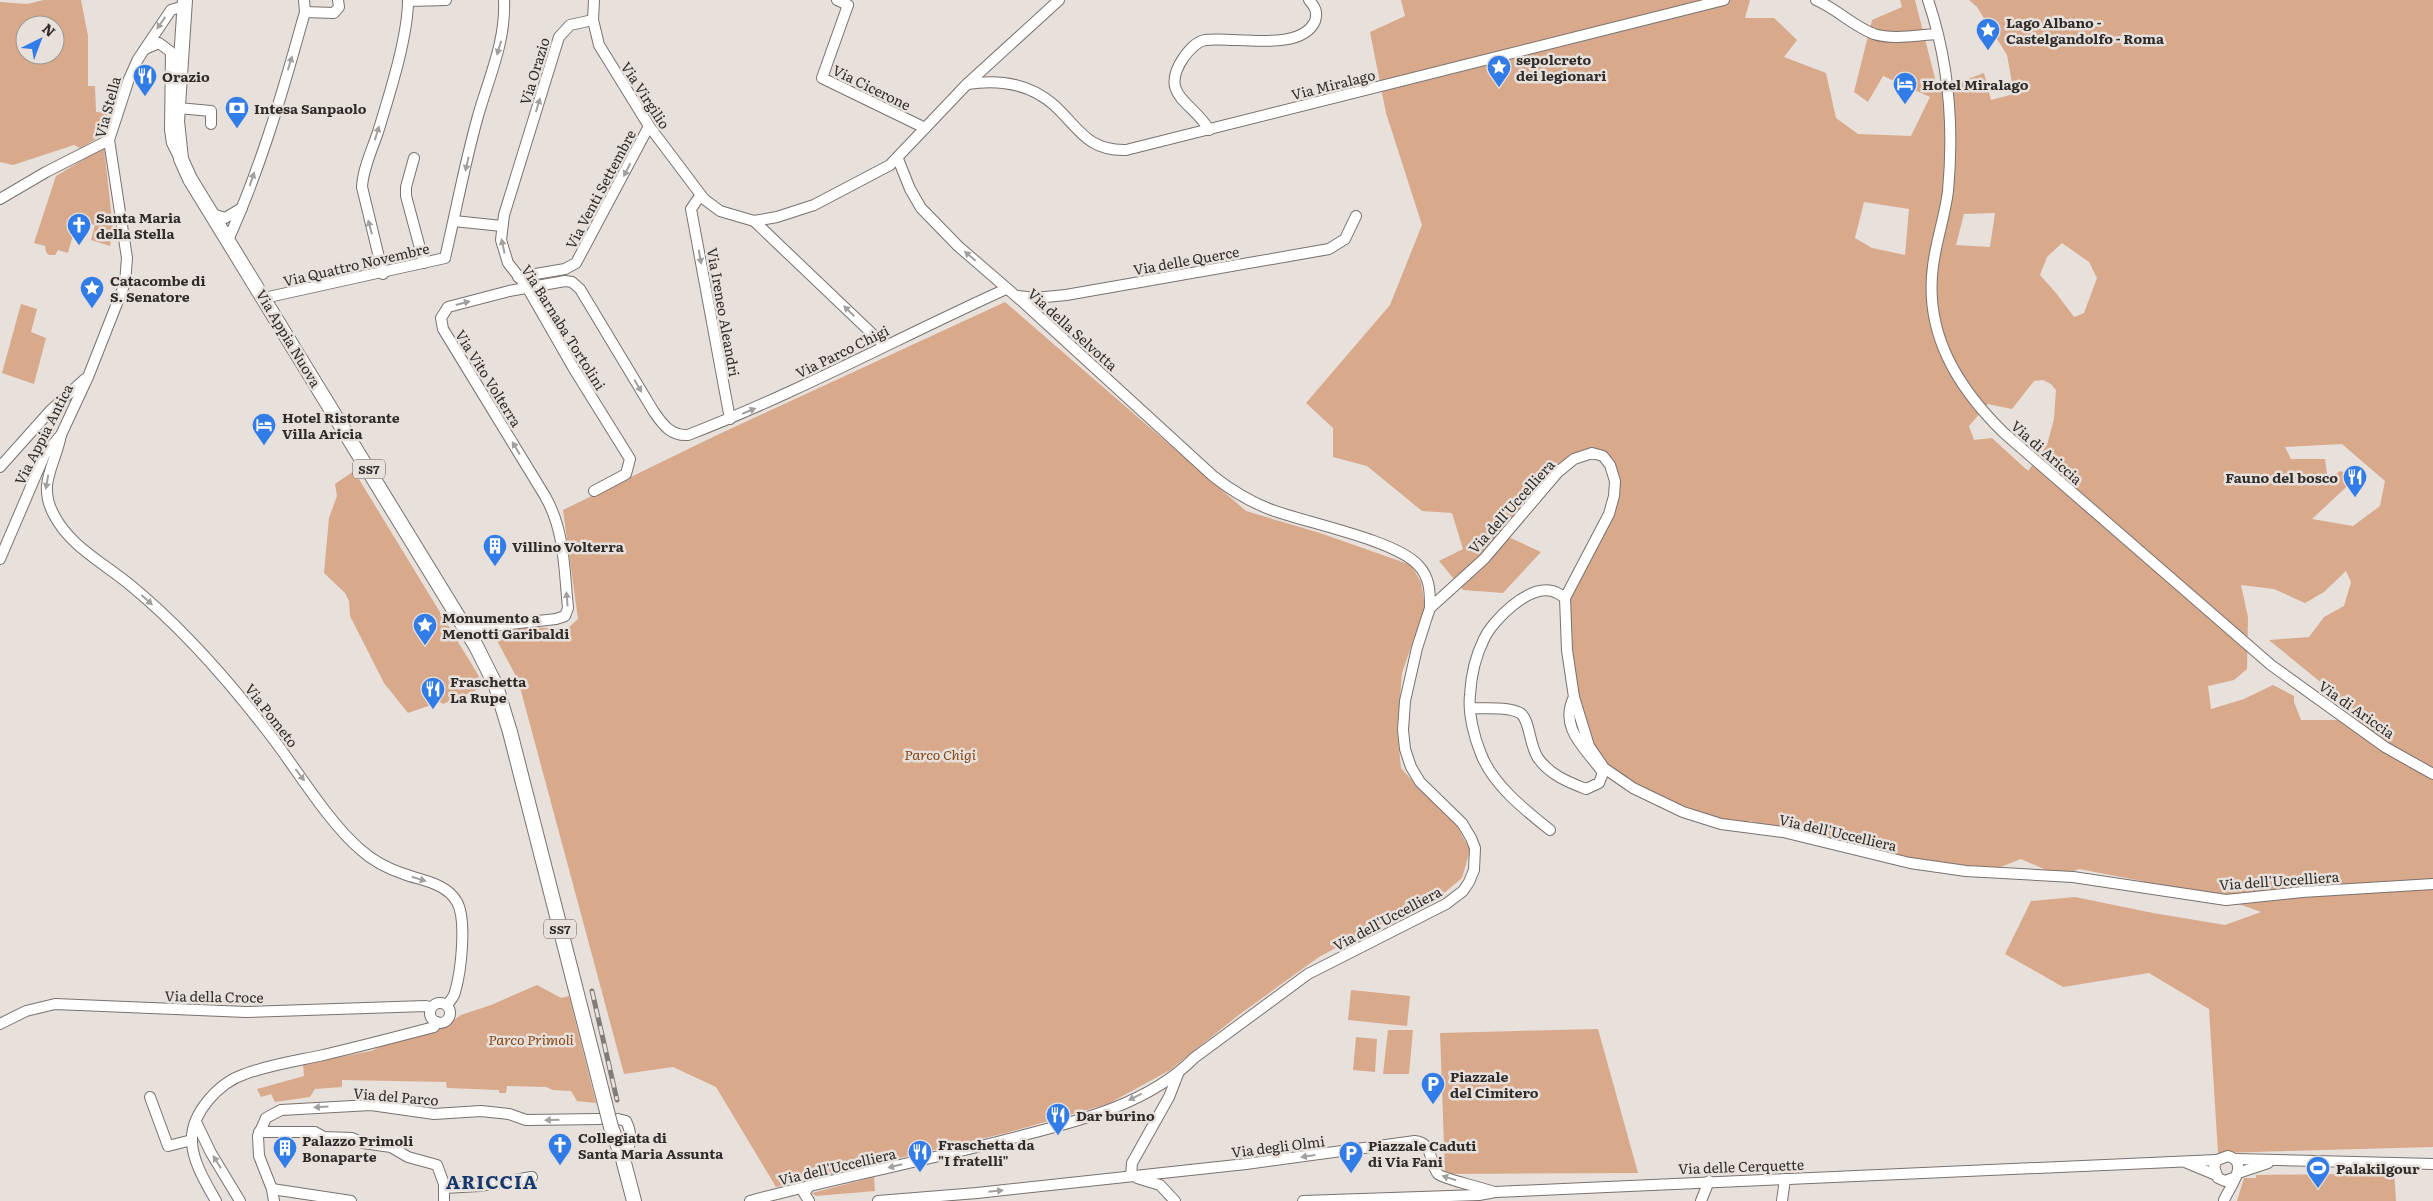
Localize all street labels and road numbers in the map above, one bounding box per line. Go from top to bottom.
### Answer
street label: Via Orazio [514,35,554,107]
street label: Via Virgilio [617,57,675,133]
street label: Via Cicerone [830,59,914,115]
street label: Via Miralago [1289,64,1377,104]
street label: Via Stella [89,74,125,140]
street label: Via Venti Settembre [560,126,640,252]
street label: Via Quattro Novembre [281,237,431,291]
street label: Via delle Querce [1131,241,1241,279]
street label: Via Ireneo Aleandri [703,246,745,378]
street label: Via Barnaba Tortolini [517,260,611,394]
street label: Via della Selvotta [1024,283,1123,375]
street label: Via Appia Nuova [252,285,326,391]
street label: Via Parco Chigi [792,320,892,382]
street label: Via Vito Volterra [451,326,527,431]
street label: Via Appia Antica [9,380,77,488]
street label: Via di Ariccia [2007,415,2087,489]
street label: Via dell'Uccelliera [1463,454,1559,557]
road number: SS7 [353,459,385,478]
street label: Via di Ariccia [2315,675,2399,743]
street label: Via Pometo [241,679,303,751]
street label: Via dell'Uccelliera [1777,809,1899,855]
street label: Via dell'Uccelliera [2218,866,2340,894]
street label: Via dell'Uccelliera [1329,881,1445,955]
road number: SS7 [544,920,576,939]
street label: Via della Croce [164,985,264,1007]
street label: Via del Parco [353,1082,439,1110]
street label: Via degli Olmi [1230,1130,1326,1162]
street label: Via dell'Uccelliera [776,1143,898,1189]
street label: Via delle Cerquette [1678,1154,1804,1178]

